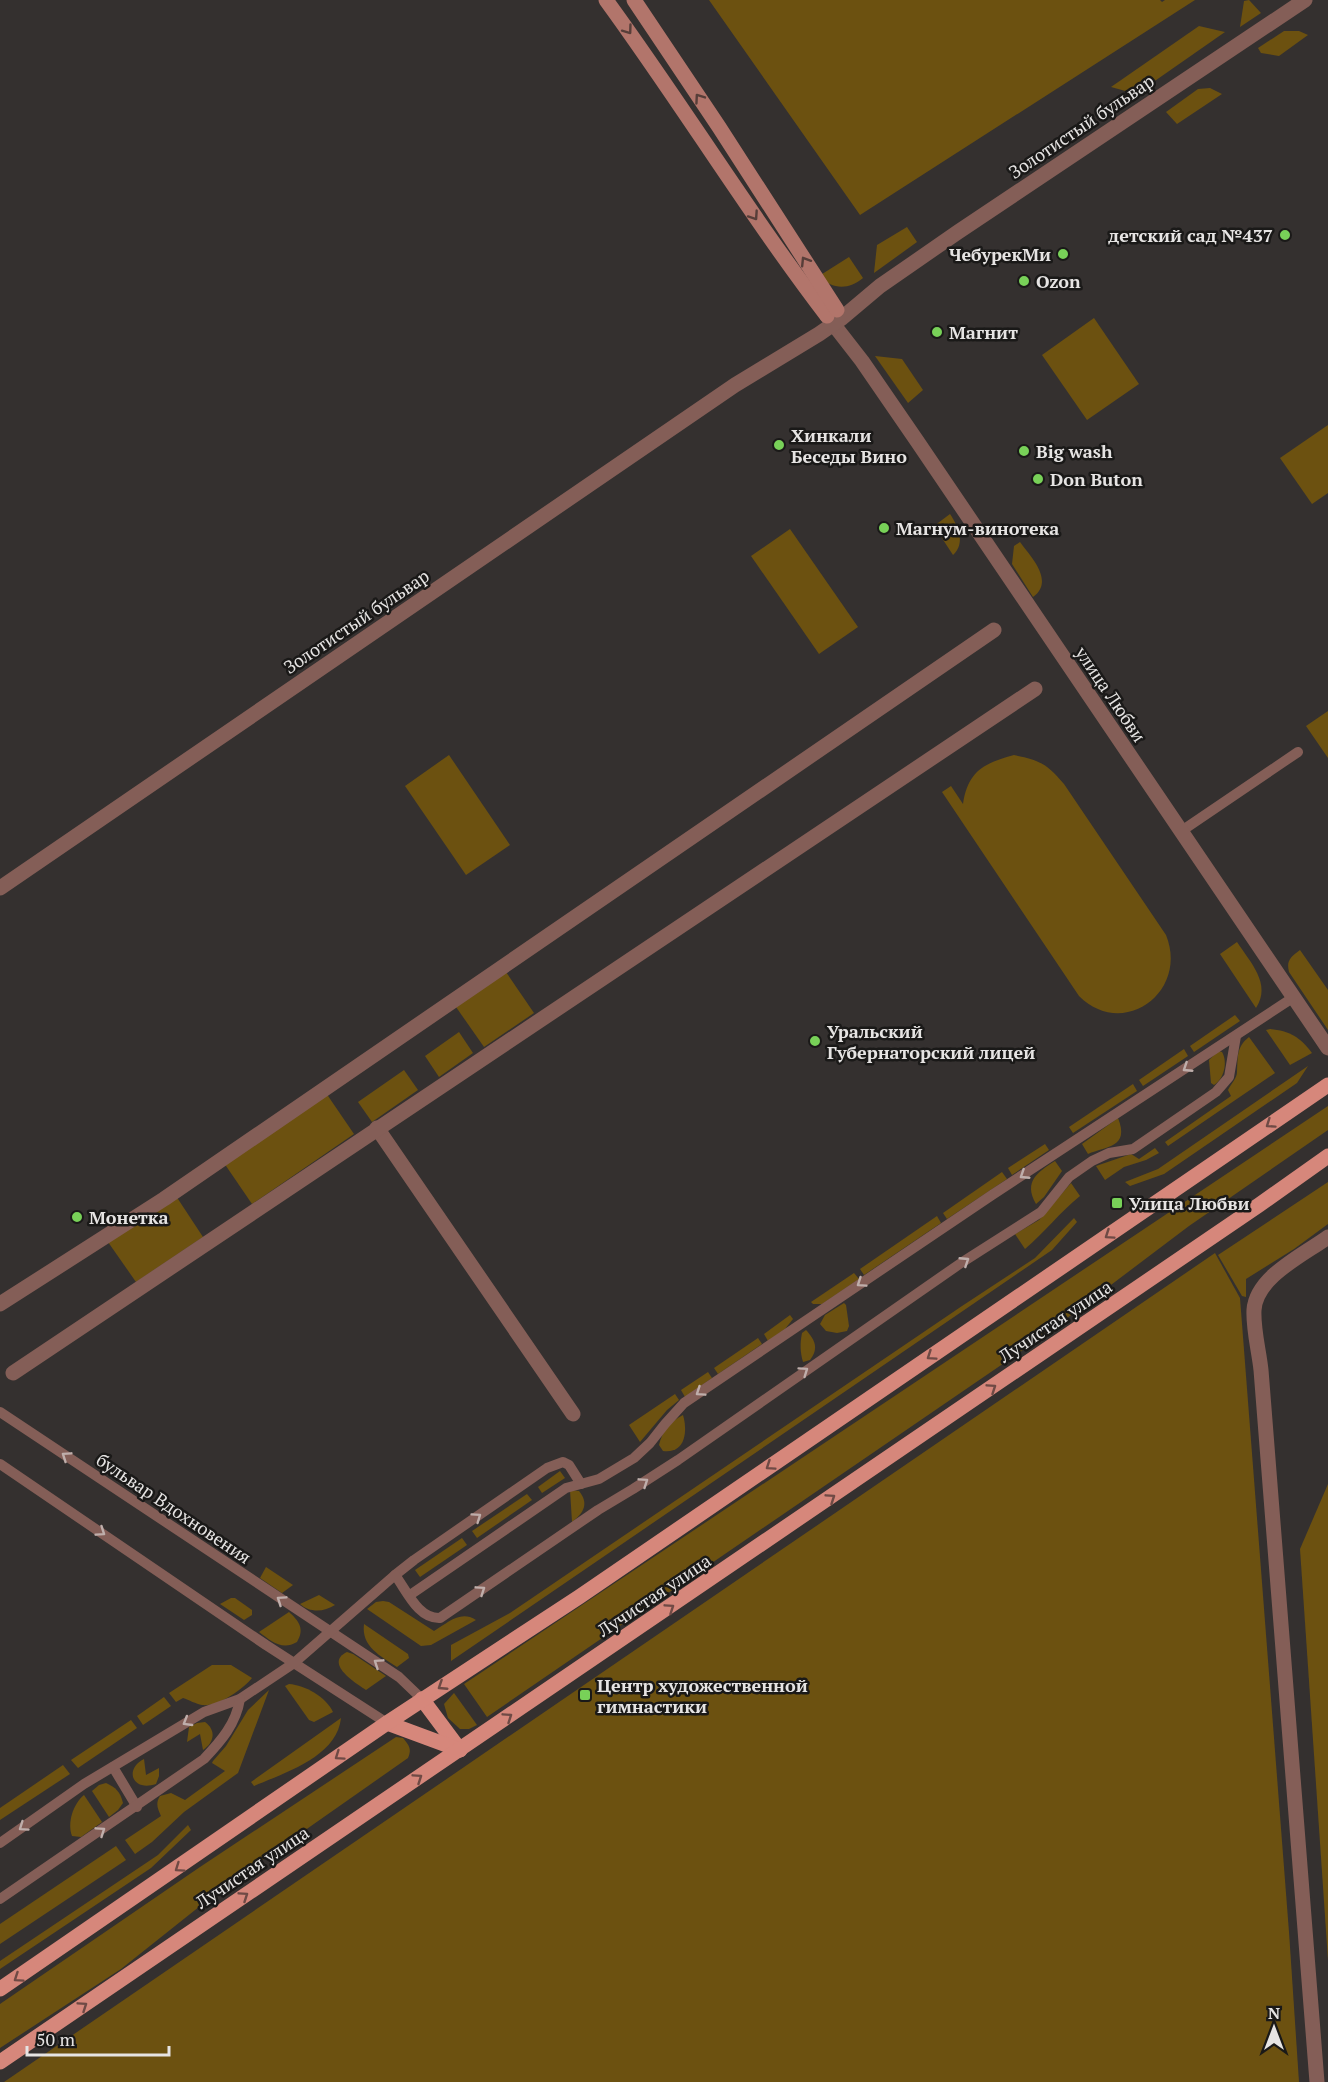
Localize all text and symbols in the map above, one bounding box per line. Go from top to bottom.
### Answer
one-way arrow [621,23,632,34]
street label: Золотистый бульвар [1004,68,1158,184]
one-way arrow [695,93,706,104]
one-way arrow [747,210,759,220]
place label: детский сад №437 [1108,223,1273,247]
marker: детский сад №437 [1278,228,1292,242]
place label: ЧебурекМи [949,242,1051,266]
marker: ЧебурекМи [1056,247,1070,261]
one-way arrow [801,257,813,267]
place label: Ozon [1036,269,1081,293]
marker: Ozon [1017,274,1031,288]
place label: Магнит [949,320,1018,344]
marker: Магнит [930,325,944,339]
place label: Хинкали Беседы Вино [791,423,907,468]
marker: Хинкали Беседы Вино [772,438,786,452]
place label: Big wash [1036,439,1113,463]
marker: Big wash [1017,444,1031,458]
place label: Don Buton [1050,467,1143,491]
marker: Don Buton [1031,472,1045,486]
place label: Магнум-винотека [896,516,1059,540]
marker: Магнум-винотека [877,521,891,535]
street label: Золотистый бульвар [279,563,433,679]
street label: улица Любви [1070,641,1152,746]
place label: Уральский Губернаторский лицей [827,1019,1035,1064]
marker: Уральский Губернаторский лицей [808,1034,822,1048]
one-way arrow [1182,1060,1193,1071]
one-way arrow [1266,1117,1277,1128]
one-way arrow [1019,1167,1030,1178]
place label: Улица Любви [1129,1191,1250,1215]
marker: Улица Любви [1110,1196,1124,1210]
place label: Монетка [89,1205,169,1229]
marker: Монетка [70,1210,84,1224]
one-way arrow [1105,1227,1115,1239]
one-way arrow [958,1257,969,1268]
street label: Лучистая улица [993,1274,1116,1368]
one-way arrow [857,1276,868,1287]
one-way arrow [926,1349,937,1360]
one-way arrow [798,1367,809,1378]
one-way arrow [985,1384,996,1395]
one-way arrow [695,1385,706,1396]
street label: бульвар Вдохновения [92,1447,256,1569]
one-way arrow [62,1452,73,1463]
one-way arrow [765,1459,776,1470]
one-way arrow [637,1478,648,1489]
one-way arrow [824,1494,835,1505]
one-way arrow [470,1513,481,1524]
one-way arrow [94,1525,105,1536]
street label: Лучистая улица [592,1548,715,1642]
one-way arrow [475,1586,486,1597]
one-way arrow [276,1596,287,1607]
one-way arrow [663,1604,674,1615]
one-way arrow [374,1659,385,1670]
place label: Центр художественной гимнастики [597,1673,808,1718]
one-way arrow [438,1679,449,1690]
marker: Центр художественной гимнастики [578,1688,592,1702]
one-way arrow [501,1713,512,1724]
one-way arrow [183,1715,193,1727]
one-way arrow [334,1749,345,1760]
one-way arrow [412,1774,423,1785]
one-way arrow [18,1820,29,1831]
street label: Лучистая улица [190,1820,313,1914]
one-way arrow [94,1827,105,1838]
one-way arrow [174,1861,185,1872]
one-way arrow [238,1892,249,1903]
one-way arrow [13,1970,24,1981]
north arrow [1244,1998,1304,2058]
one-way arrow [76,2002,87,2013]
text: N [1268,2002,1280,2024]
scale bar [27,2019,170,2057]
text: 50 m [36,2027,76,2051]

